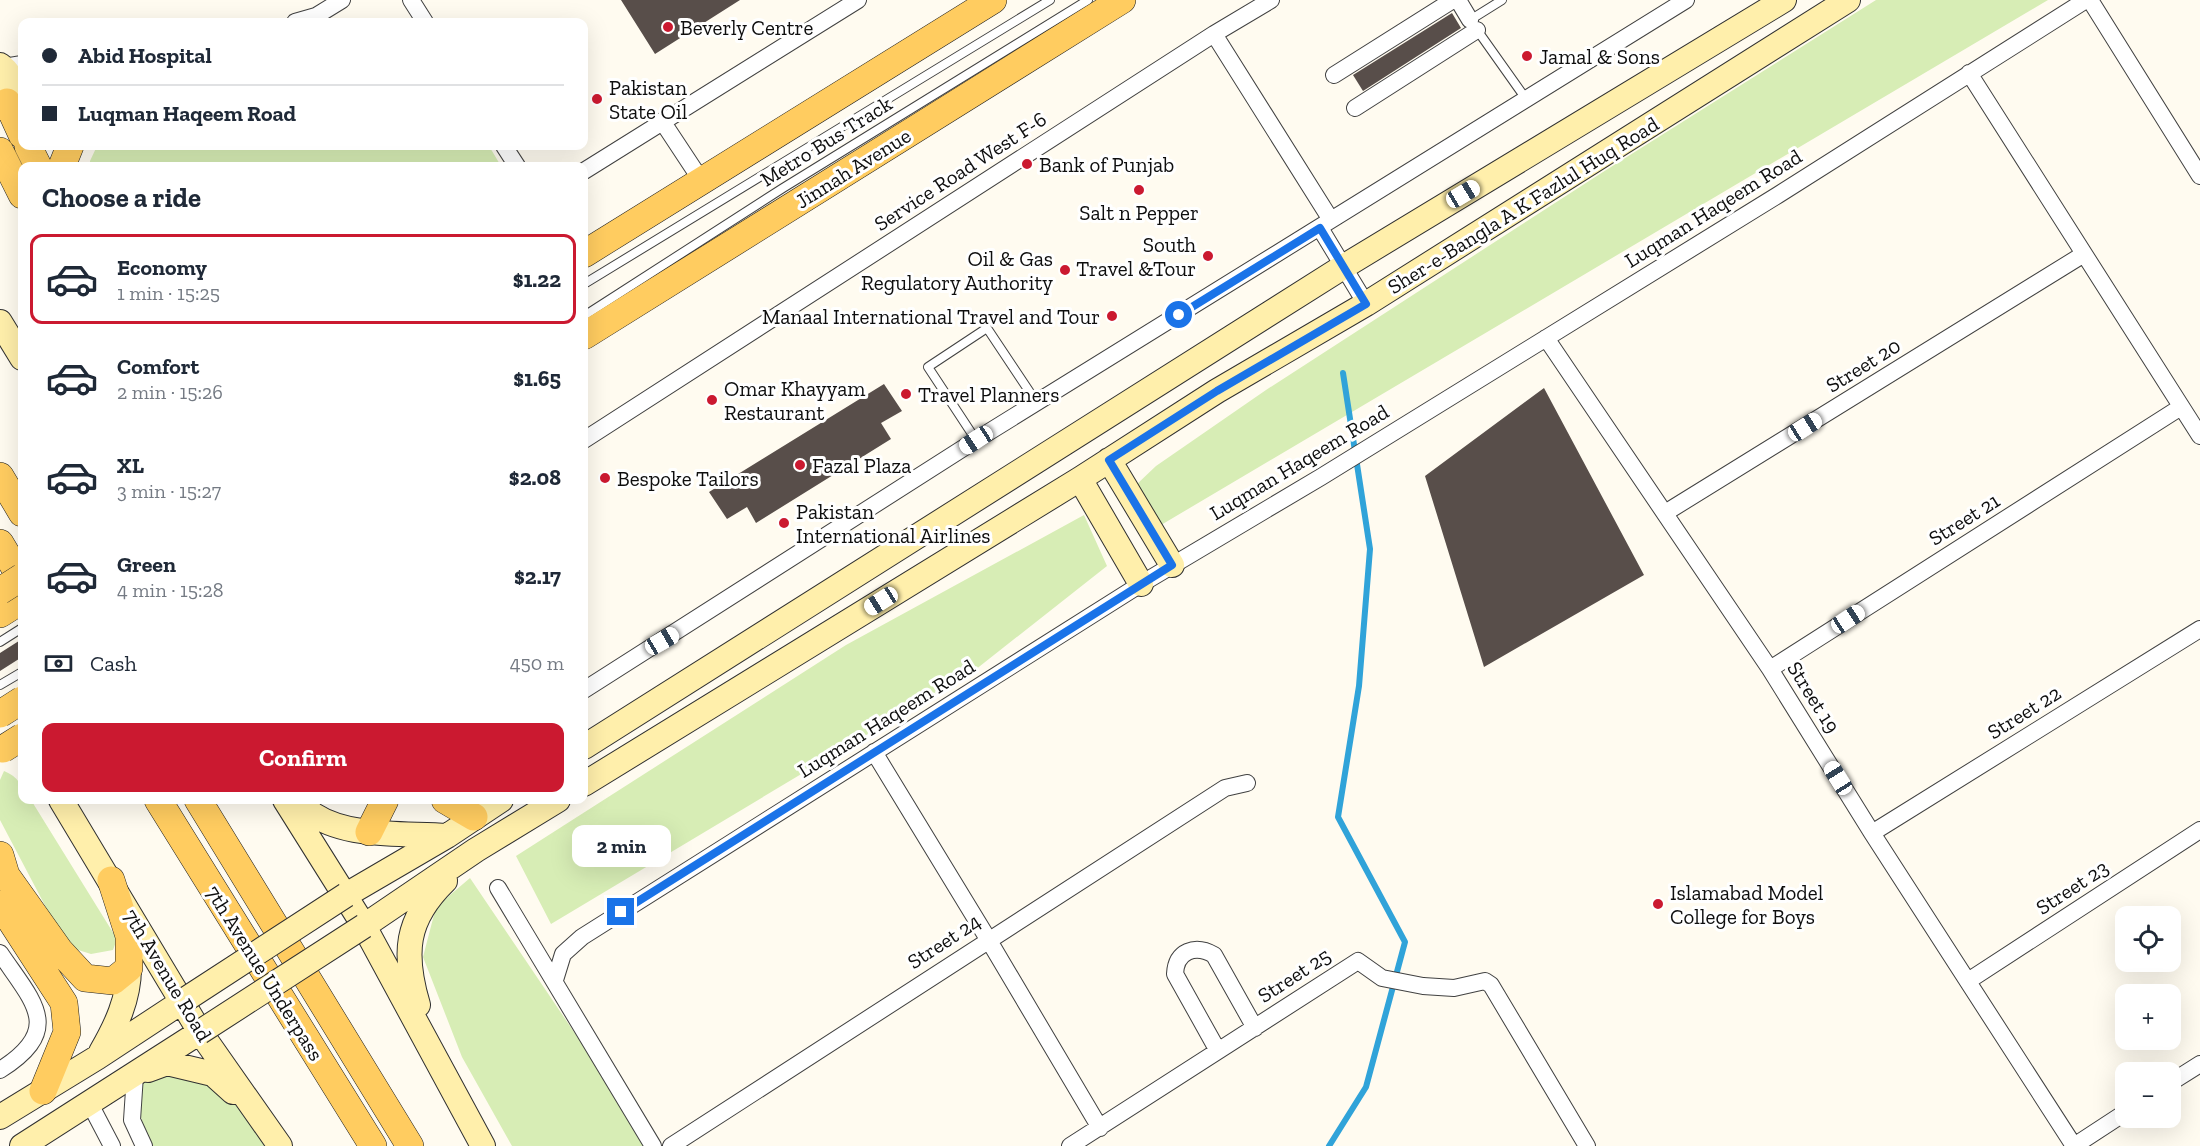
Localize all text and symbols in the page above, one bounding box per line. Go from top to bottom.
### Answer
place label: Beverly Centre [680,15,813,40]
marker: Beverly Centre [661,20,675,34]
text: Abid Hospital [78,42,212,69]
place label: Jamal & Sons [1539,44,1660,69]
marker: Jamal & Sons [1520,49,1534,63]
place label: Pakistan State Oil [609,75,688,124]
street label: Metro Bus Track [756,91,896,191]
marker: Pakistan State Oil [590,92,604,106]
text: Luqman Haqeem Road [78,100,296,127]
street label: Service Road West F-6 [869,106,1051,236]
street label: Sher-e-Bangla A K Fazlul Huq Road [1383,111,1664,299]
street label: Jinnah Avenue [791,122,915,213]
street label: Luqman Haqeem Road [1620,143,1807,273]
place label: Bank of Punjab [1039,152,1174,178]
marker: Bank of Punjab [1020,157,1034,171]
car [1443,177,1483,211]
text: Choose a ride [42,182,201,214]
marker: Salt n Pepper [1132,183,1146,197]
place label: Salt n Pepper [1079,200,1199,225]
place label: South Travel &Tour [1076,232,1196,281]
place label: Oil & Gas Regulatory Authority [861,246,1053,295]
marker: South Travel &Tour [1201,249,1215,263]
icon: car [45,252,99,306]
text: Economy [117,254,207,281]
marker: Oil & Gas Regulatory Authority [1058,263,1072,277]
text: $1.22 [513,266,561,293]
text: 1 min · 15:25 [117,281,220,305]
route start [1165,301,1192,328]
place label: Manaal International Travel and Tour [762,304,1100,329]
marker: Manaal International Travel and Tour [1105,309,1119,323]
street label: Street 20 [1821,332,1905,398]
icon: car [45,351,99,405]
text: Comfort [117,353,199,380]
text: $1.65 [513,365,561,392]
place label: Omar Khayyam Restaurant [724,376,866,425]
text: 2 min · 15:26 [117,380,223,404]
place label: Travel Planners [918,382,1060,407]
marker: Travel Planners [899,387,913,401]
marker: Omar Khayyam Restaurant [705,393,719,407]
street label: Luqman Haqeem Road [1205,398,1393,525]
car [1785,410,1825,444]
car [956,423,996,457]
icon: car [45,450,99,504]
text: XL [117,452,144,479]
place label: Fazal Plaza [812,453,912,478]
marker: Fazal Plaza [793,458,807,472]
text: $2.08 [509,464,561,491]
place label: Bespoke Tailors [617,466,759,491]
marker: Bespoke Tailors [598,471,612,485]
text: 3 min · 15:27 [117,479,221,503]
street label: Street 21 [1924,487,2004,551]
place label: Pakistan International Airlines [796,499,991,548]
marker: Pakistan International Airlines [777,516,791,530]
icon: car [45,549,99,603]
text: Green [117,551,176,578]
text: $2.17 [514,563,561,590]
text: 4 min · 15:28 [117,578,224,602]
car [861,584,901,618]
car [1828,602,1868,636]
car [642,624,682,658]
icon: cash [42,647,75,680]
text: Cash [90,650,137,677]
text: 450 m [510,651,564,675]
street label: Luqman Haqeem Road [793,653,980,783]
street label: Street 19 [1782,657,1846,737]
street label: Street 22 [1983,680,2065,744]
button: Confirm [42,723,564,792]
car [1821,758,1855,798]
callout: 2 min [572,825,670,867]
text: 2 min [597,834,646,858]
street label: Street 23 [2031,854,2113,920]
place label: Islamabad Model College for Boys [1670,880,1824,929]
street label: 7th Avenue Underpass [201,881,329,1065]
marker: Islamabad Model College for Boys [1651,897,1665,911]
route end [607,898,634,925]
street label: 7th Avenue Road [119,904,218,1046]
map controls [2115,906,2181,1128]
button: locate [2115,906,2181,972]
street label: Street 24 [903,908,985,974]
street label: Street 25 [1253,942,1335,1008]
button: + [2115,984,2181,1050]
button: − [2115,1062,2181,1128]

